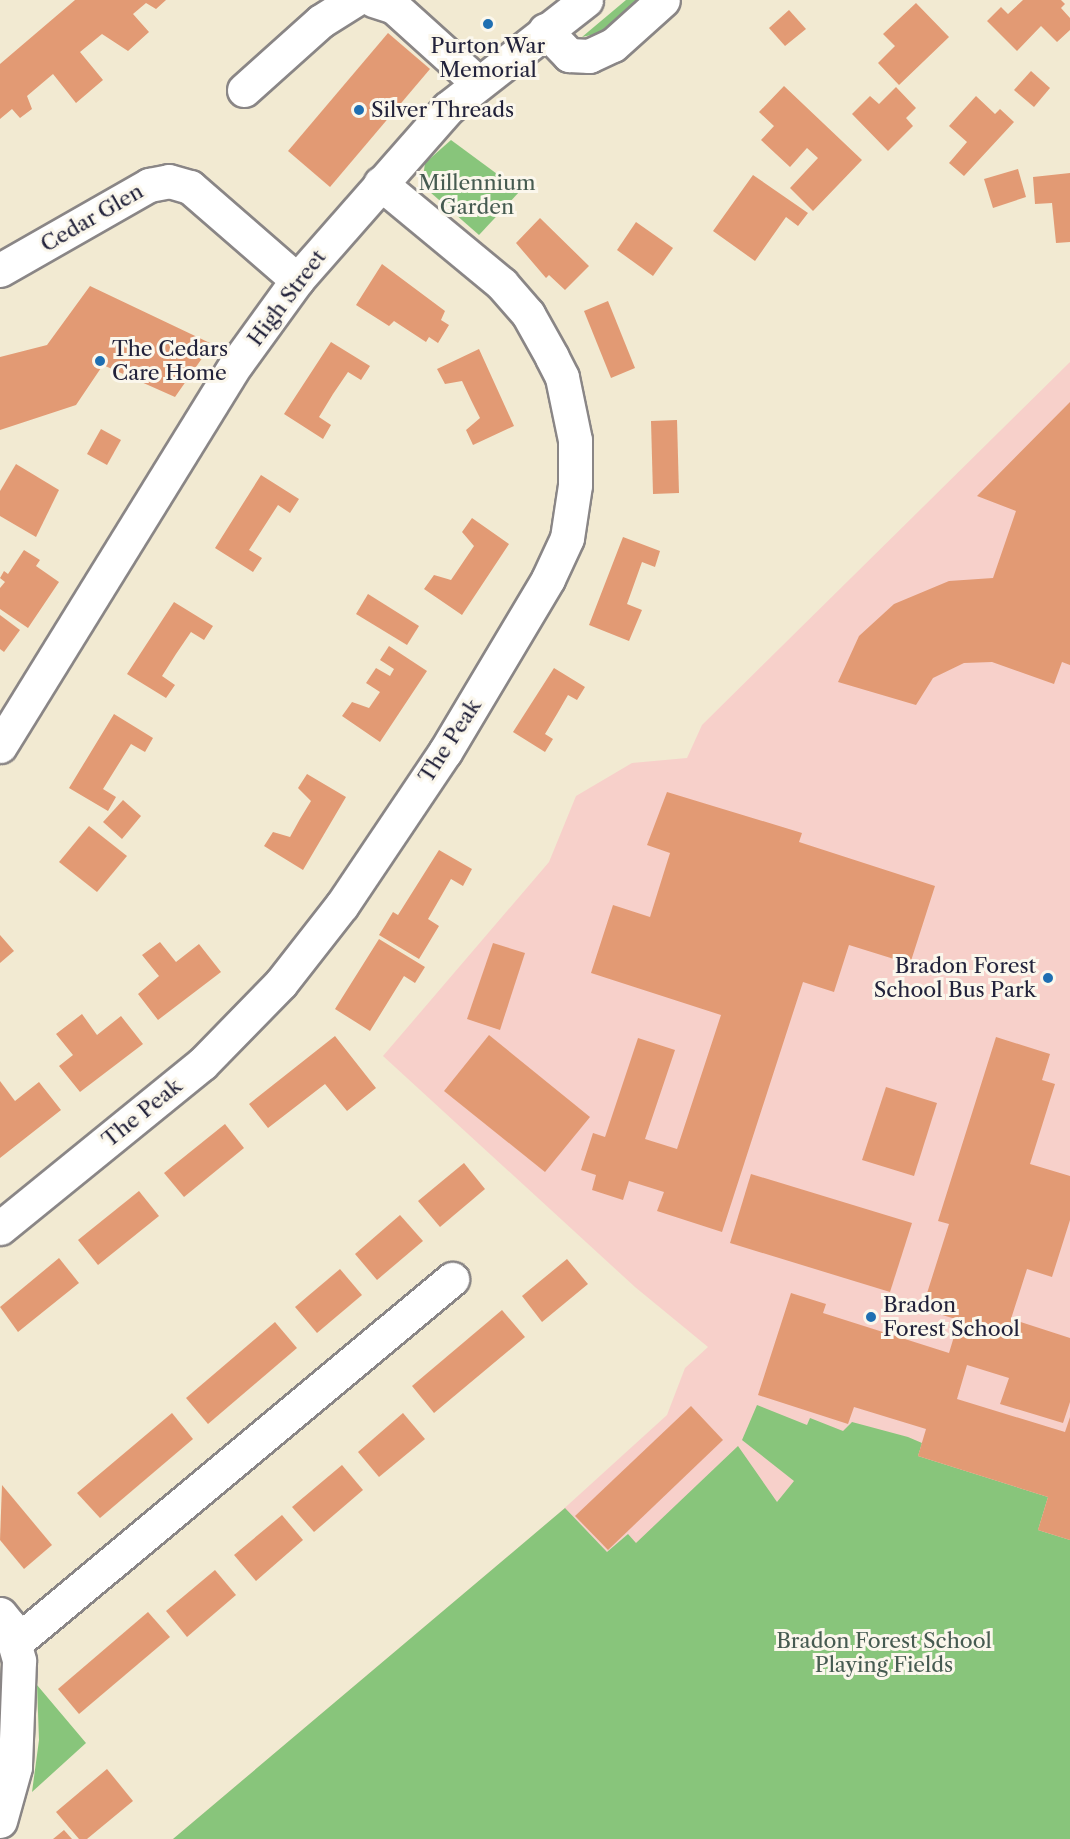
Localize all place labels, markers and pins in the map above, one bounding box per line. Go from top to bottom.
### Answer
marker: Purton War Memorial [481,17,495,31]
place label: Purton War Memorial [430,33,546,83]
place label: Silver Threads [371,97,515,123]
marker: Silver Threads [352,103,366,117]
place label: The Cedars Care Home [112,336,228,386]
marker: The Cedars Care Home [93,354,107,368]
place label: Bradon Forest School Bus Park [874,953,1036,1003]
marker: Bradon Forest School Bus Park [1041,971,1055,985]
place label: Bradon Forest School [883,1292,1020,1342]
marker: Bradon Forest School [864,1310,878,1324]

